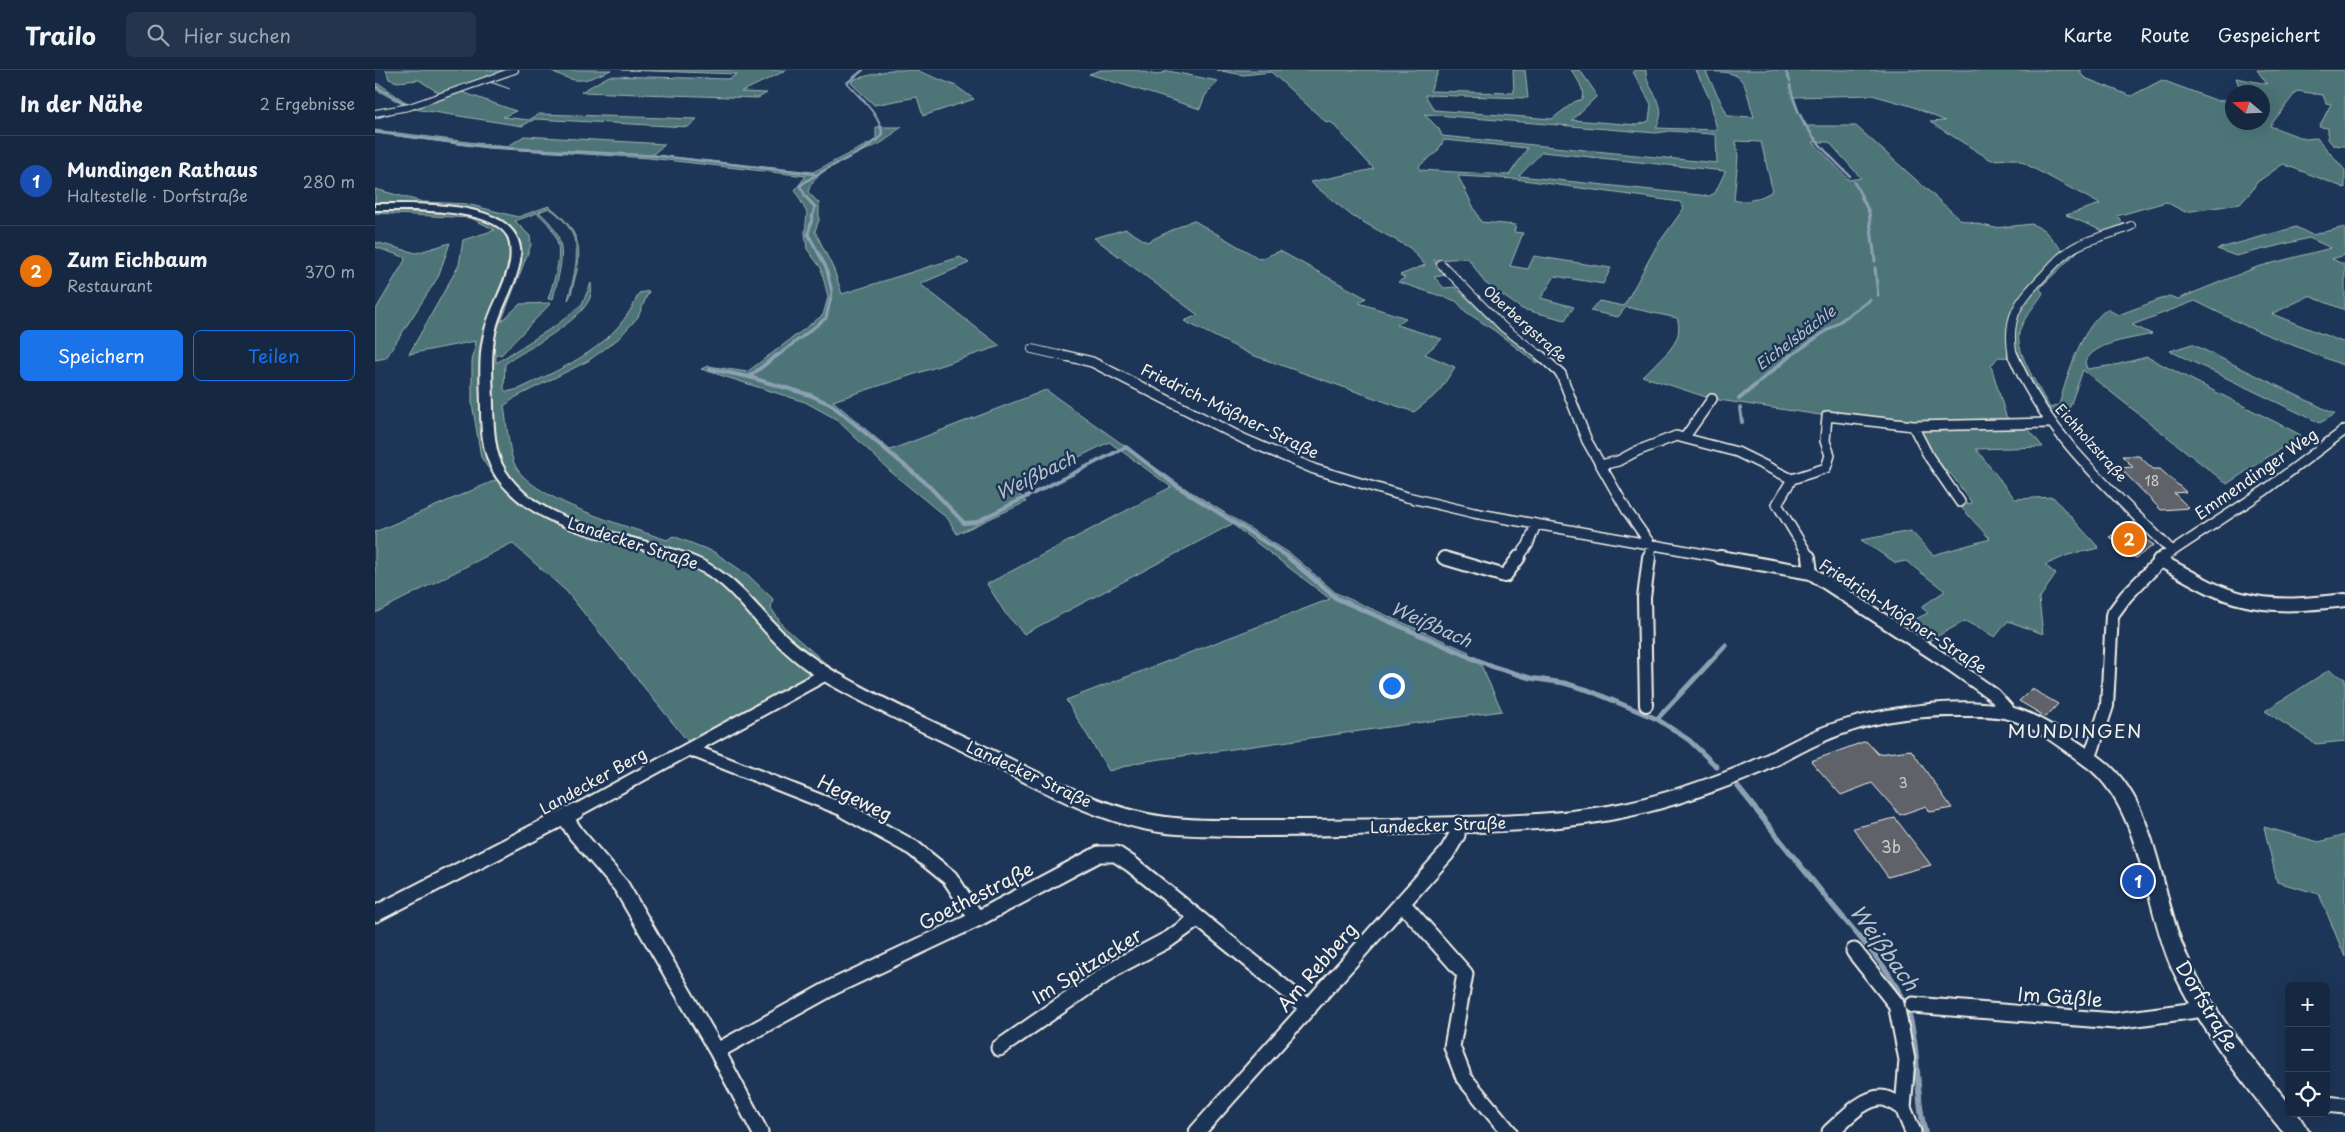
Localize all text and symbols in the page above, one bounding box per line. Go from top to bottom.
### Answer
search box [126,12,476,57]
text: Trailo [25,17,96,53]
icon: search [144,21,172,49]
text: Hier suchen [184,21,291,49]
text: Karte [2064,21,2112,48]
text: Route [2140,21,2190,48]
text: Gespeichert [2218,21,2320,48]
north arrow [2225,85,2270,130]
text: In der Nähe [20,87,142,119]
text: 2 Ergebnisse [260,91,355,115]
text: Mundingen Rathaus [67,155,258,183]
text: 1 [32,169,40,193]
text: 280 m [303,169,355,193]
text: Haltestelle · Dorfstraße [67,183,248,207]
text: Zum Eichbaum [67,245,208,273]
text: 2 [30,259,42,283]
text: 370 m [305,259,355,283]
text: Restaurant [67,273,153,297]
street label: Oberbergstraße [1479,280,1572,367]
water label: Eichelsbächle [1750,299,1841,375]
button: Speichern [20,330,183,381]
button: Teilen [193,330,355,381]
street label: Friedrich-Mößner-Straße [1137,356,1324,464]
street label: Eichholzstraße [2051,399,2132,486]
street label: Emmendinger Weg [2189,422,2322,525]
water label: Weißbach [991,443,1080,506]
house number: 18 [2144,470,2160,491]
street label: Landecker Straße [565,510,702,574]
pin: 2 [2113,520,2145,558]
street label: Friedrich-Mößner-Straße [1815,552,1992,678]
water label: Weißbach [1387,594,1477,654]
your location [1379,673,1405,699]
district label: MUNDINGEN [2007,716,2143,744]
street label: Landecker Straße [963,733,1096,813]
street label: Landecker Berg [534,741,651,820]
street label: Hegeweg [813,767,898,827]
house number: 3 [1898,772,1908,793]
street label: Landecker Straße [1370,810,1506,838]
house number: 3b [1881,834,1901,858]
street label: Goethestraße [913,854,1038,936]
pin: 1 [2122,862,2154,900]
water label: Weißbach [1843,897,1928,997]
street label: Am Rebberg [1269,916,1363,1017]
street label: Im Spitzacker [1026,920,1147,1010]
street label: Dorfstraße [2170,955,2246,1056]
street label: Im Gäßle [2017,979,2104,1013]
map controls [2285,982,2330,1117]
button: + [2285,982,2330,1027]
button: − [2285,1027,2330,1072]
button: locate [2285,1072,2330,1117]

